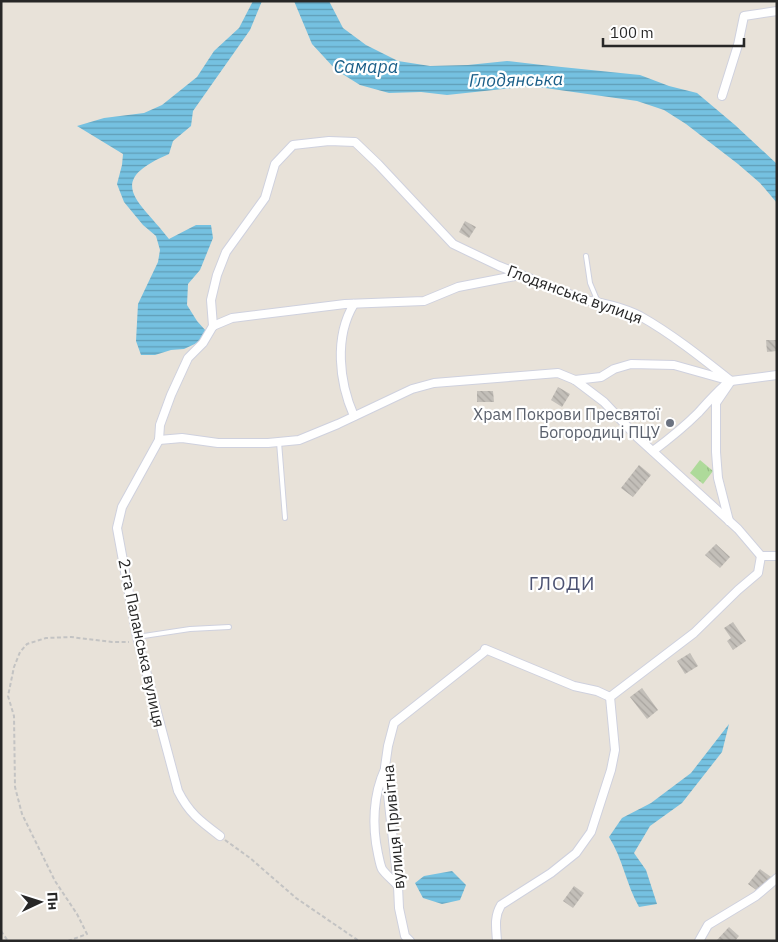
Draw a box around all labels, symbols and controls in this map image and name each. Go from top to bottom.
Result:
scale bar [603,15,744,47]
text: 100 m [610,23,654,42]
water label: Самара [334,55,398,78]
water label: Глодянська [469,67,563,92]
street label: Глодянська вулиця [505,260,645,328]
place label: Храм Покрови Пресвятої Богородиці ПЦУ [473,404,661,442]
marker: Храм Покрови Пресвятої Богородиці ПЦУ [664,417,676,429]
street label: 2-га Паланська вулиця [114,557,170,729]
district label: ГЛОДИ [529,571,595,595]
street label: вулиця Привітна [378,763,408,890]
north arrow [15,877,65,927]
text: Пн [43,891,63,911]

